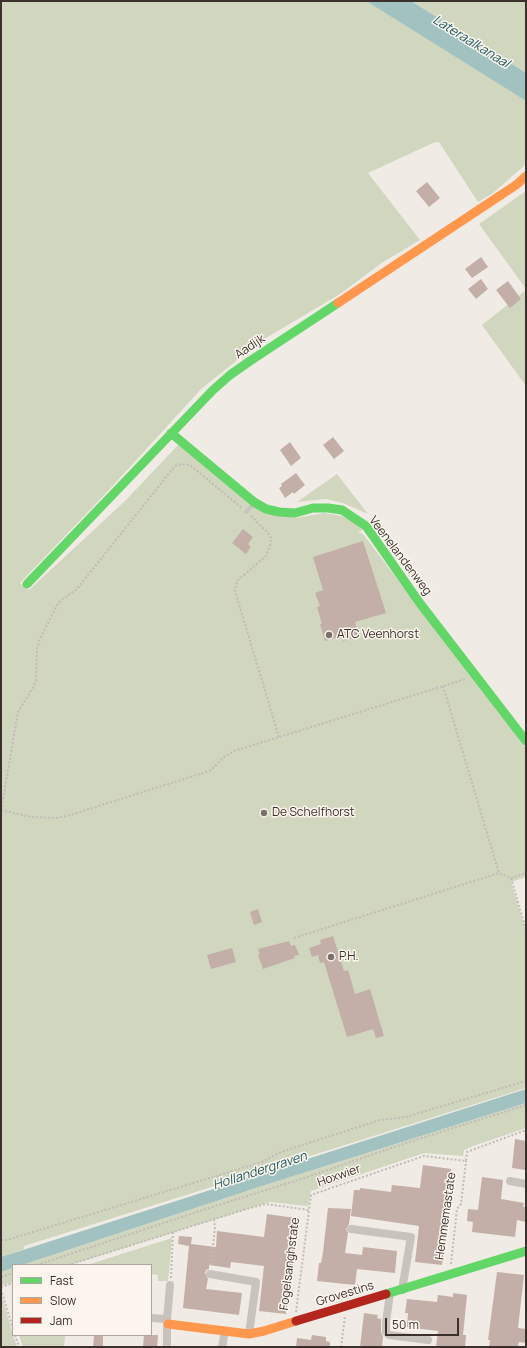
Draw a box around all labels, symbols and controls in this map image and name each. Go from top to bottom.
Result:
water label: Lateraalkanaal [430,12,512,72]
street label: Aadijk [232,332,268,362]
street label: Veenelandenweg [366,514,434,598]
place label: ATC Veenhorst [337,628,419,642]
marker: ATC Veenhorst [324,630,334,640]
place label: De Schelfhorst [272,806,354,820]
marker: De Schelfhorst [259,808,269,818]
place label: P.H. [339,950,359,964]
marker: P.H. [326,952,336,962]
water label: Hollandergraven [211,1148,309,1194]
street label: Hoxwier [316,1162,362,1190]
street label: Hemmemastate [433,1171,459,1261]
street label: Fogelsanghstate [277,1217,303,1311]
legend [12,1264,152,1336]
text: Fast [50,1272,74,1289]
street label: Grovestins [314,1278,376,1310]
text: Slow [50,1292,76,1309]
scale bar [387,1310,461,1336]
text: Jam [50,1312,72,1329]
text: 50 m [392,1316,419,1333]

